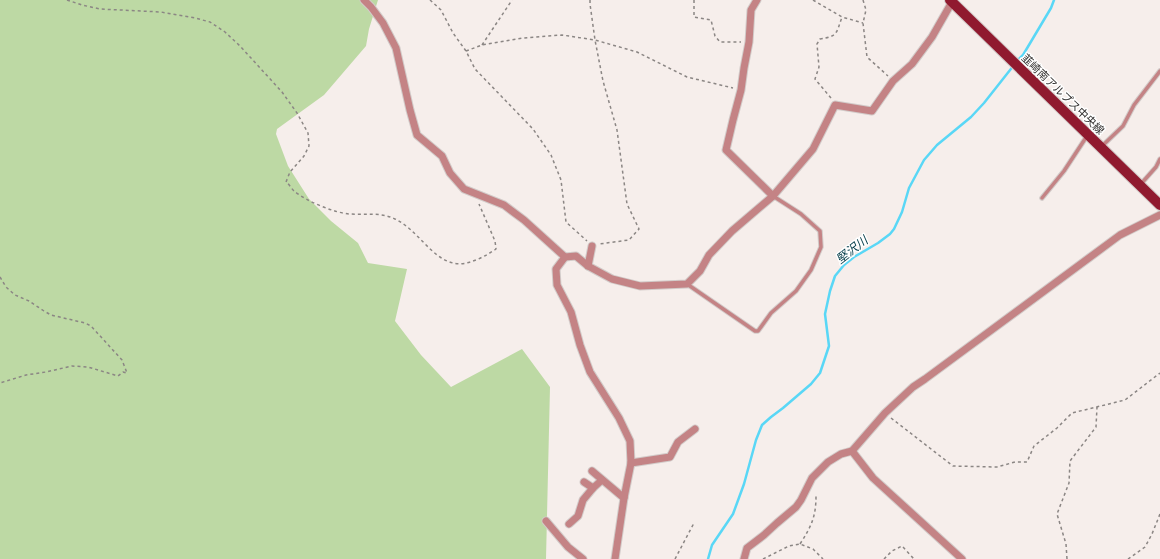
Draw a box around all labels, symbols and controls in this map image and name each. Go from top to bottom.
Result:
street label: 韮崎南アルプス中央線 [1019,52,1107,137]
water label: 堅沢川 [834,232,872,267]

